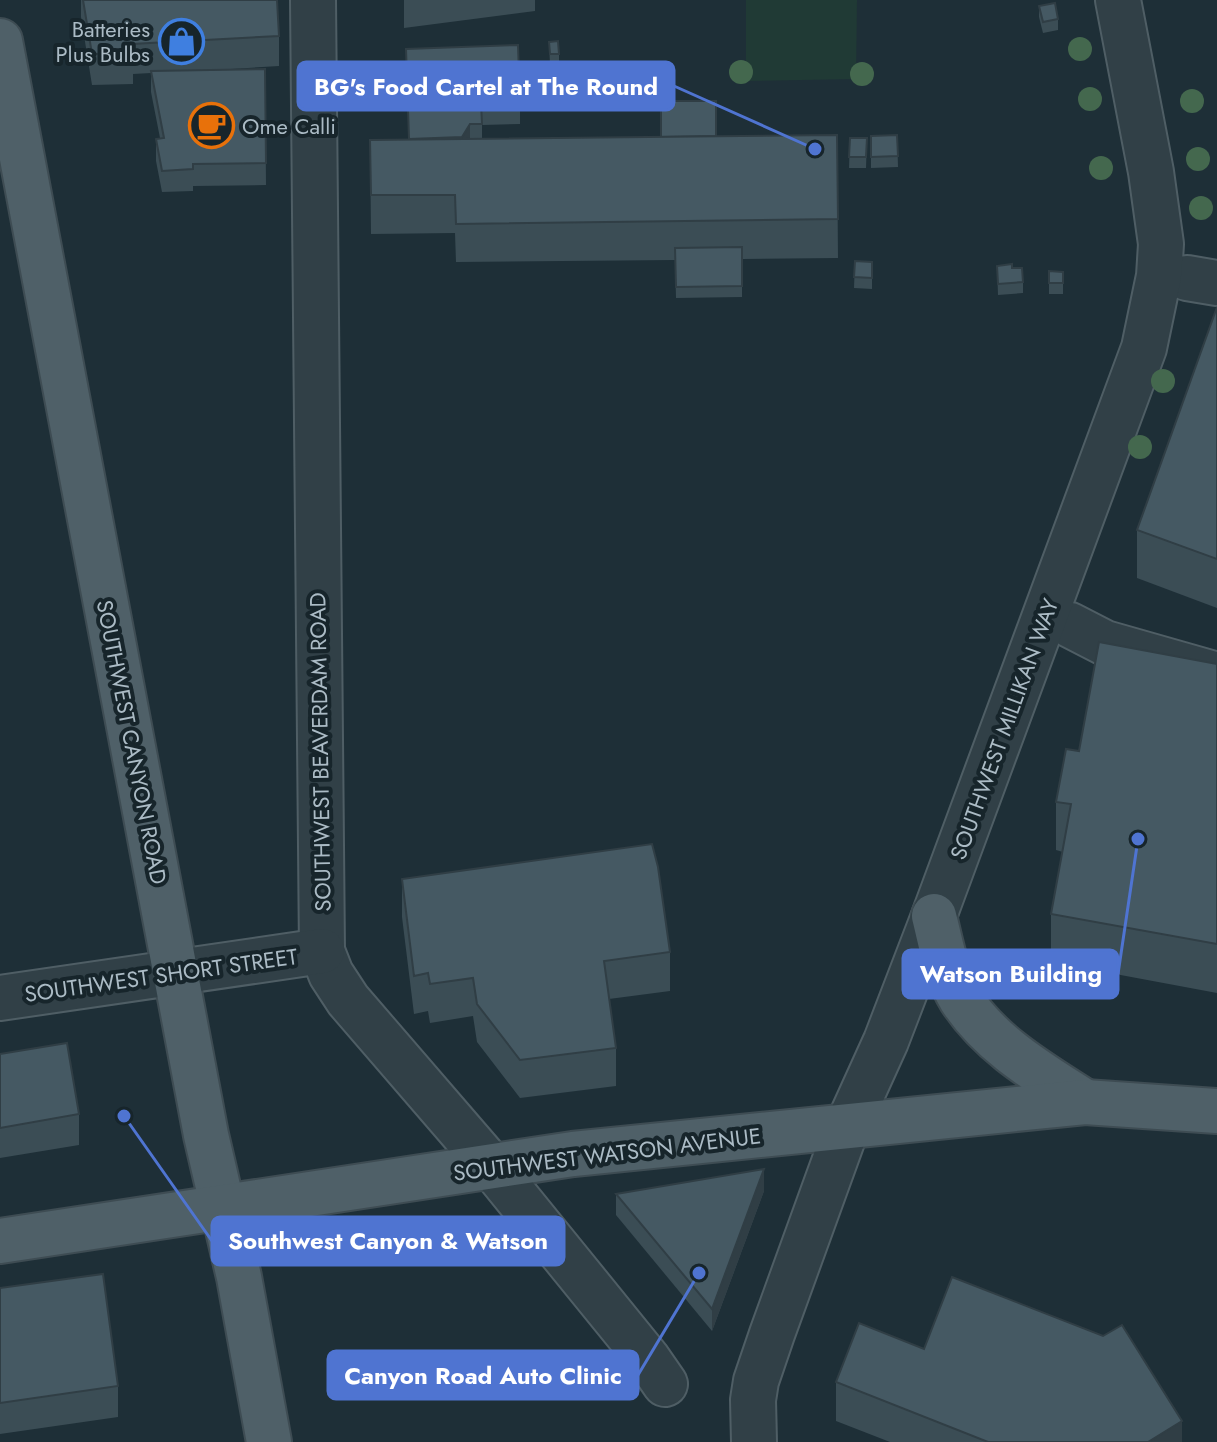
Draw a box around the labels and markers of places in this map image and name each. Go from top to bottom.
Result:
place label: Batteries Plus Bulbs [56,13,150,70]
shop icon: Batteries Plus Bulbs [157,18,205,66]
callout: BG's Food Cartel at The Round [298,62,674,110]
cafe icon: Ome Calli [187,102,235,150]
place label: Ome Calli [242,110,336,142]
callout: Watson Building [903,950,1118,998]
callout: Southwest Canyon & Watson [212,1217,564,1265]
callout: Canyon Road Auto Clinic [328,1351,638,1399]

